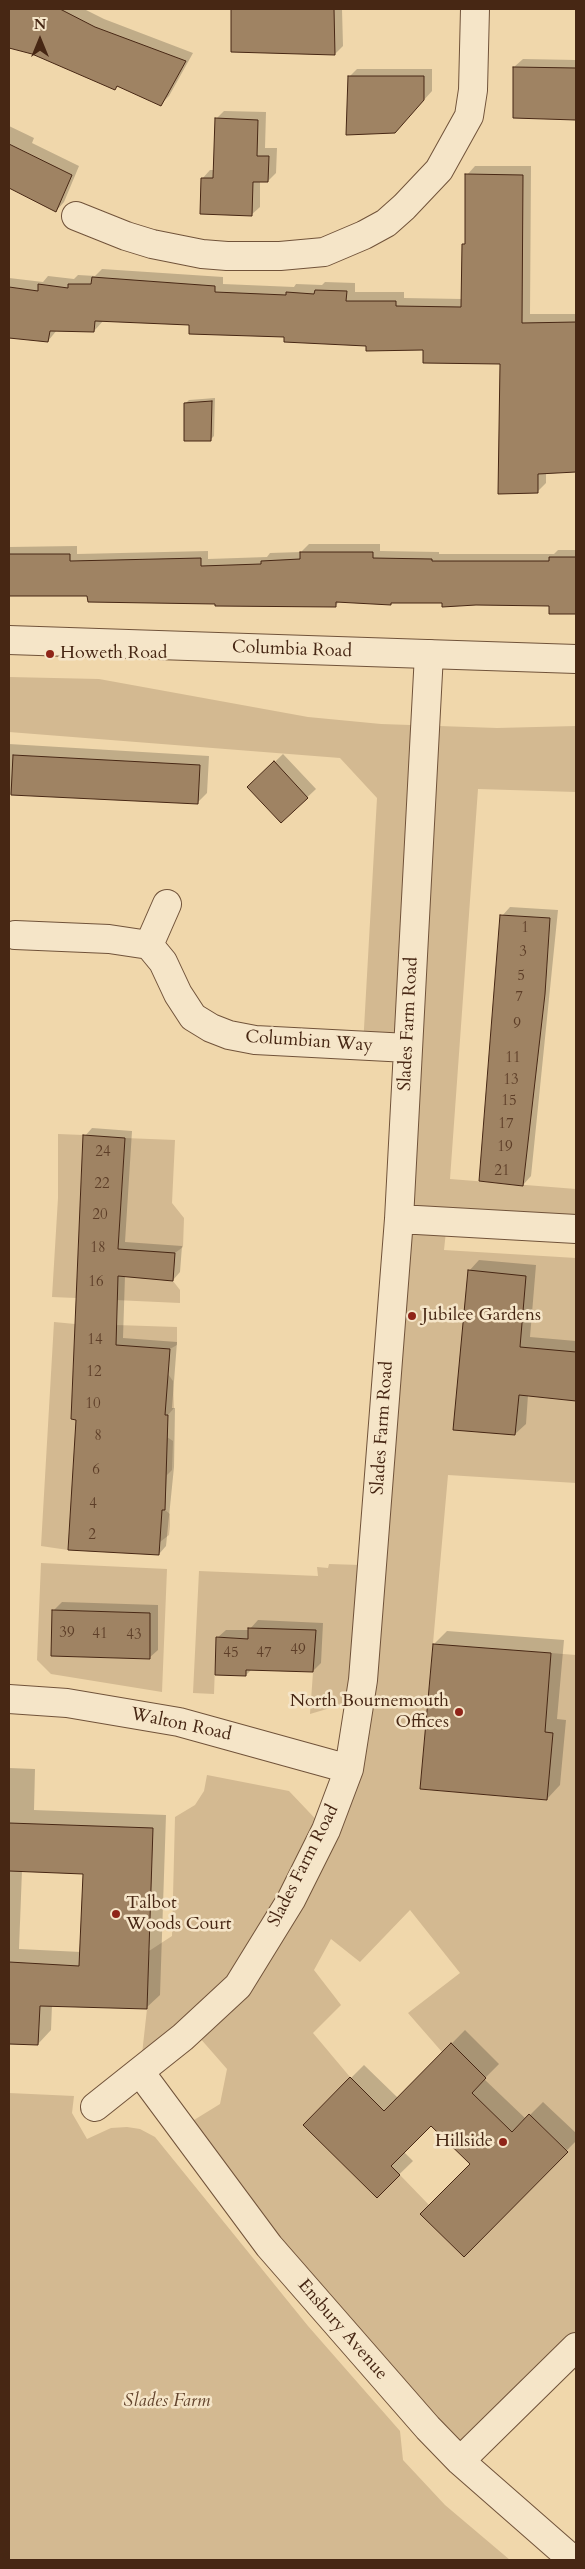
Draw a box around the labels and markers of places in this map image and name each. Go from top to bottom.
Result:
place label: Howeth Road [60,643,167,665]
marker: Howeth Road [44,648,56,660]
place label: Jubilee Gardens [422,1305,541,1327]
marker: Jubilee Gardens [406,1310,418,1322]
place label: North Bournemouth Offices [290,1691,449,1734]
marker: North Bournemouth Offices [453,1706,465,1718]
place label: Talbot Woods Court [126,1893,231,1936]
marker: Talbot Woods Court [110,1908,122,1920]
place label: Hillside [435,2131,493,2153]
marker: Hillside [497,2136,509,2148]

